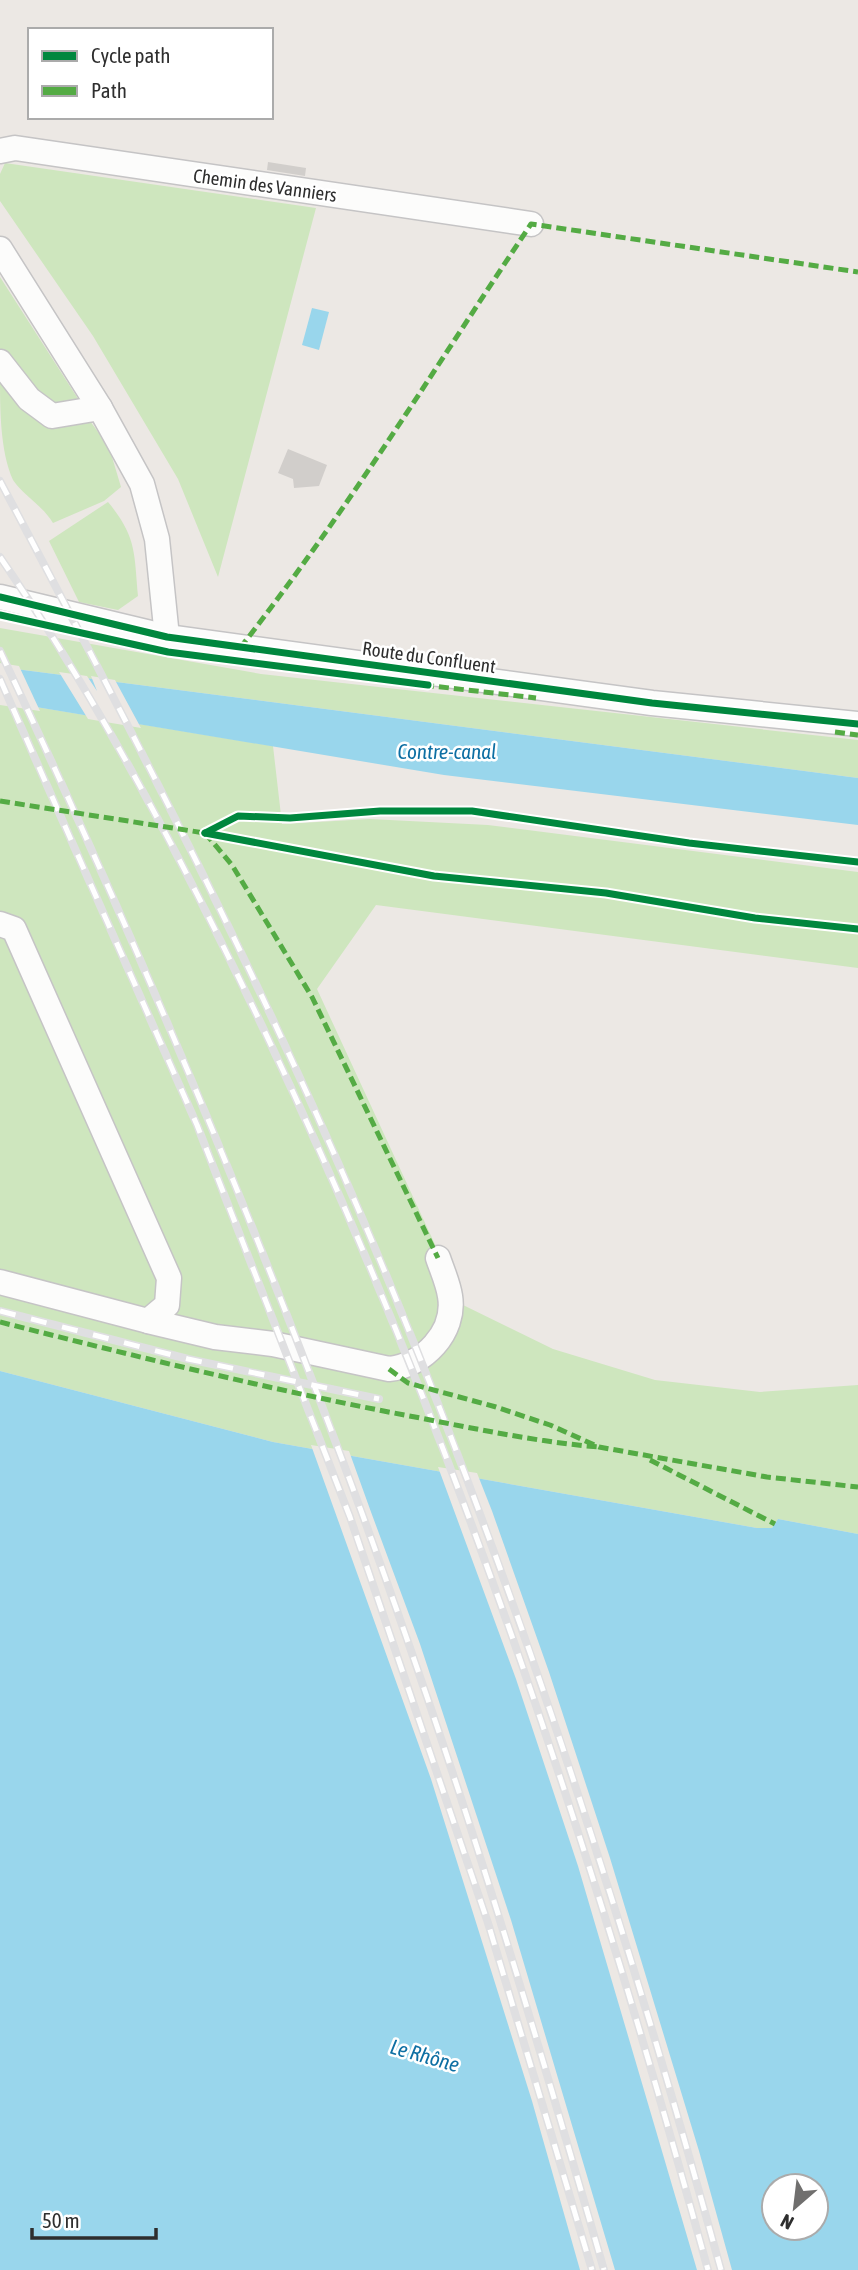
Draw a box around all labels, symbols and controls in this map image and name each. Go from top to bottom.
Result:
legend [28,28,273,119]
text: Cycle path [91,43,170,67]
text: Path [91,78,127,102]
street label: Chemin des Vanniers [192,164,338,206]
street label: Route du Confluent [361,637,497,677]
water label: Contre-canal [398,739,496,763]
water label: Le Rhône [388,2034,462,2076]
north arrow [760,2172,830,2242]
scale bar [32,2196,156,2240]
text: 50 m [42,2208,80,2232]
text: N [777,2210,797,2234]

